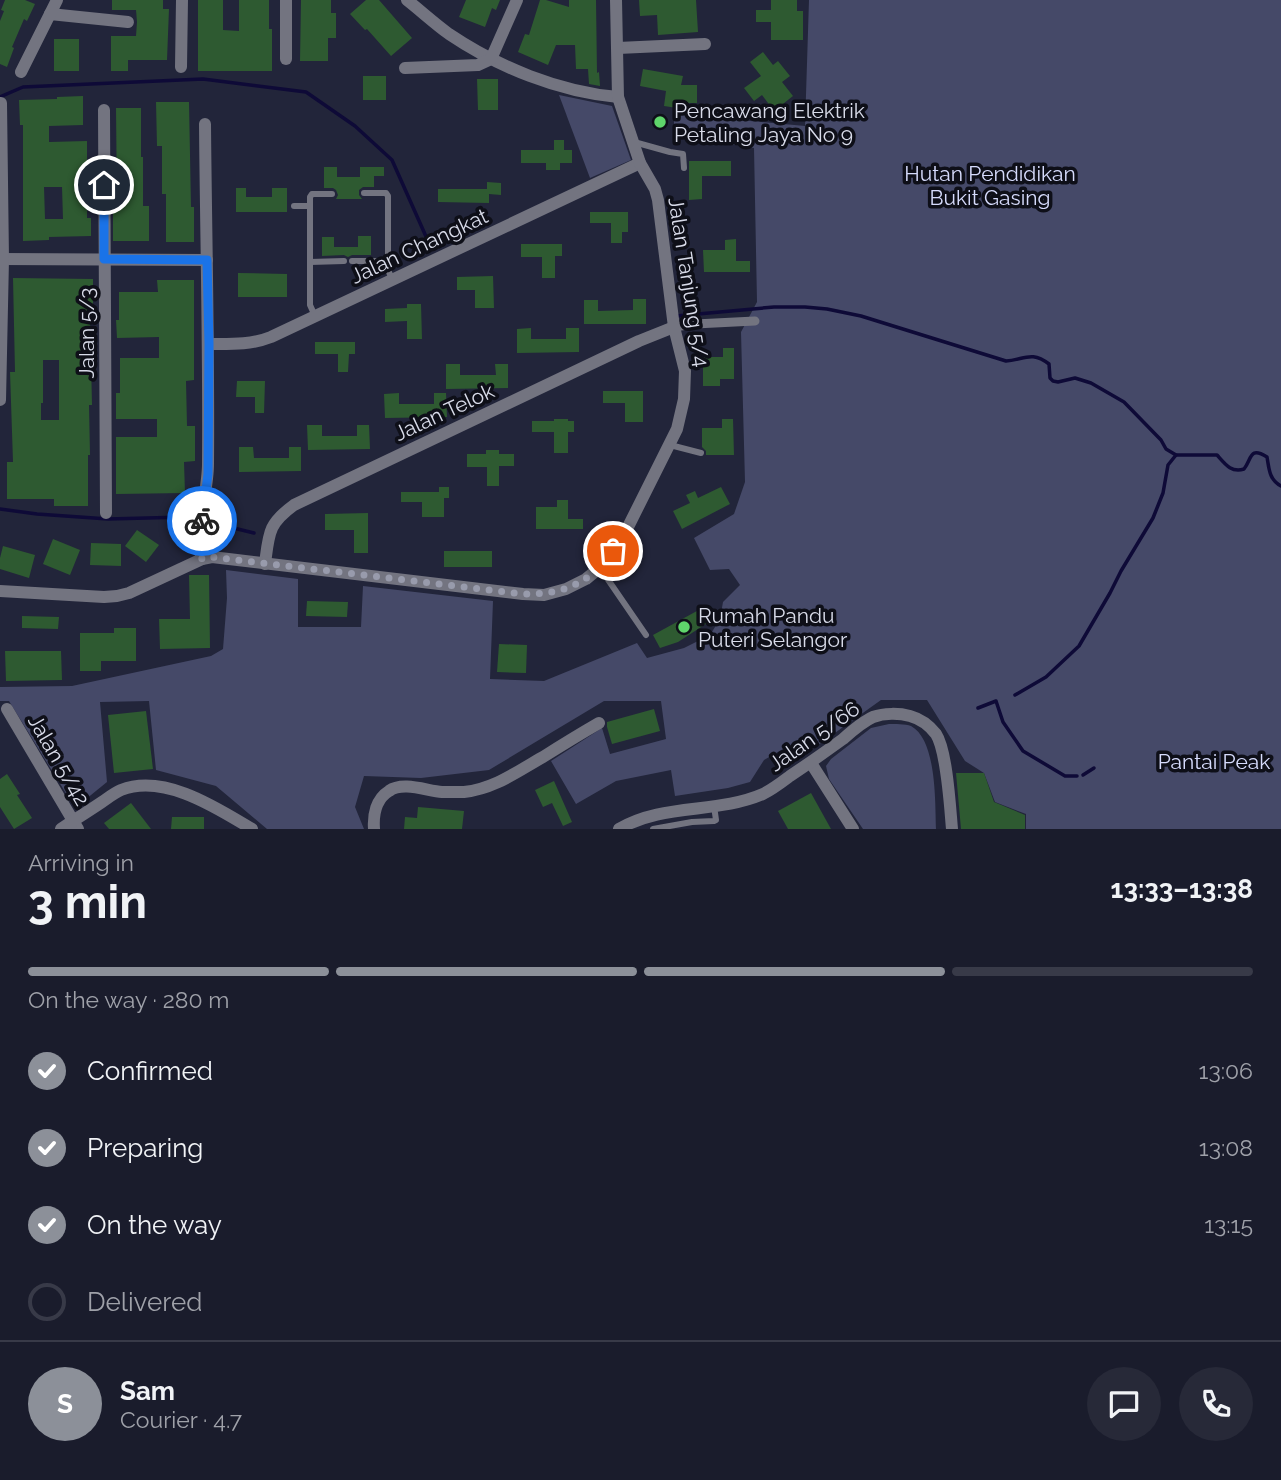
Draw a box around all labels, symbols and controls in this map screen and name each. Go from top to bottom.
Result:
place label: Pencawang Elektrik Petaling Jaya No 9 [674,98,865,147]
marker: Pencawang Elektrik Petaling Jaya No 9 [652,114,668,130]
pin [74,155,134,215]
park label: Hutan Pendidikan Bukit Gasing [904,161,1076,210]
icon: home [85,166,123,204]
street label: Jalan Tanjung 5/4 [663,195,715,369]
street label: Jalan Changkat [346,203,492,289]
street label: Jalan 5/3 [74,288,99,378]
street label: Jalan Telok [390,378,498,446]
courier [167,486,237,556]
icon: bike [183,502,221,540]
pin [583,521,643,581]
icon: bag [594,532,632,570]
place label: Rumah Pandu Puteri Selangor [698,603,848,652]
marker: Rumah Pandu Puteri Selangor [676,619,692,635]
street label: Jalan 5/66 [764,696,864,776]
street label: Jalan 5/42 [23,710,95,810]
park label: Pantai Peak [1158,749,1270,774]
text: Arriving in [28,849,134,876]
text: 13:33–13:38 [1111,874,1253,904]
text: 3 min [28,875,147,929]
text: On the way · 280 m [28,986,230,1013]
icon: check [28,1052,66,1090]
text: Confirmed [87,1056,213,1086]
text: 13:06 [1199,1057,1253,1084]
icon: check [28,1129,66,1167]
text: Preparing [87,1133,203,1163]
text: 13:08 [1199,1134,1253,1161]
icon: check [28,1206,66,1244]
text: On the way [87,1210,222,1240]
text: 13:15 [1204,1211,1253,1238]
text: Delivered [87,1287,202,1317]
button: chat [1087,1367,1161,1441]
button: phone [1179,1367,1253,1441]
text: Sam [120,1376,175,1406]
text: S [57,1389,73,1419]
text: Courier · 4.7 [120,1406,242,1433]

